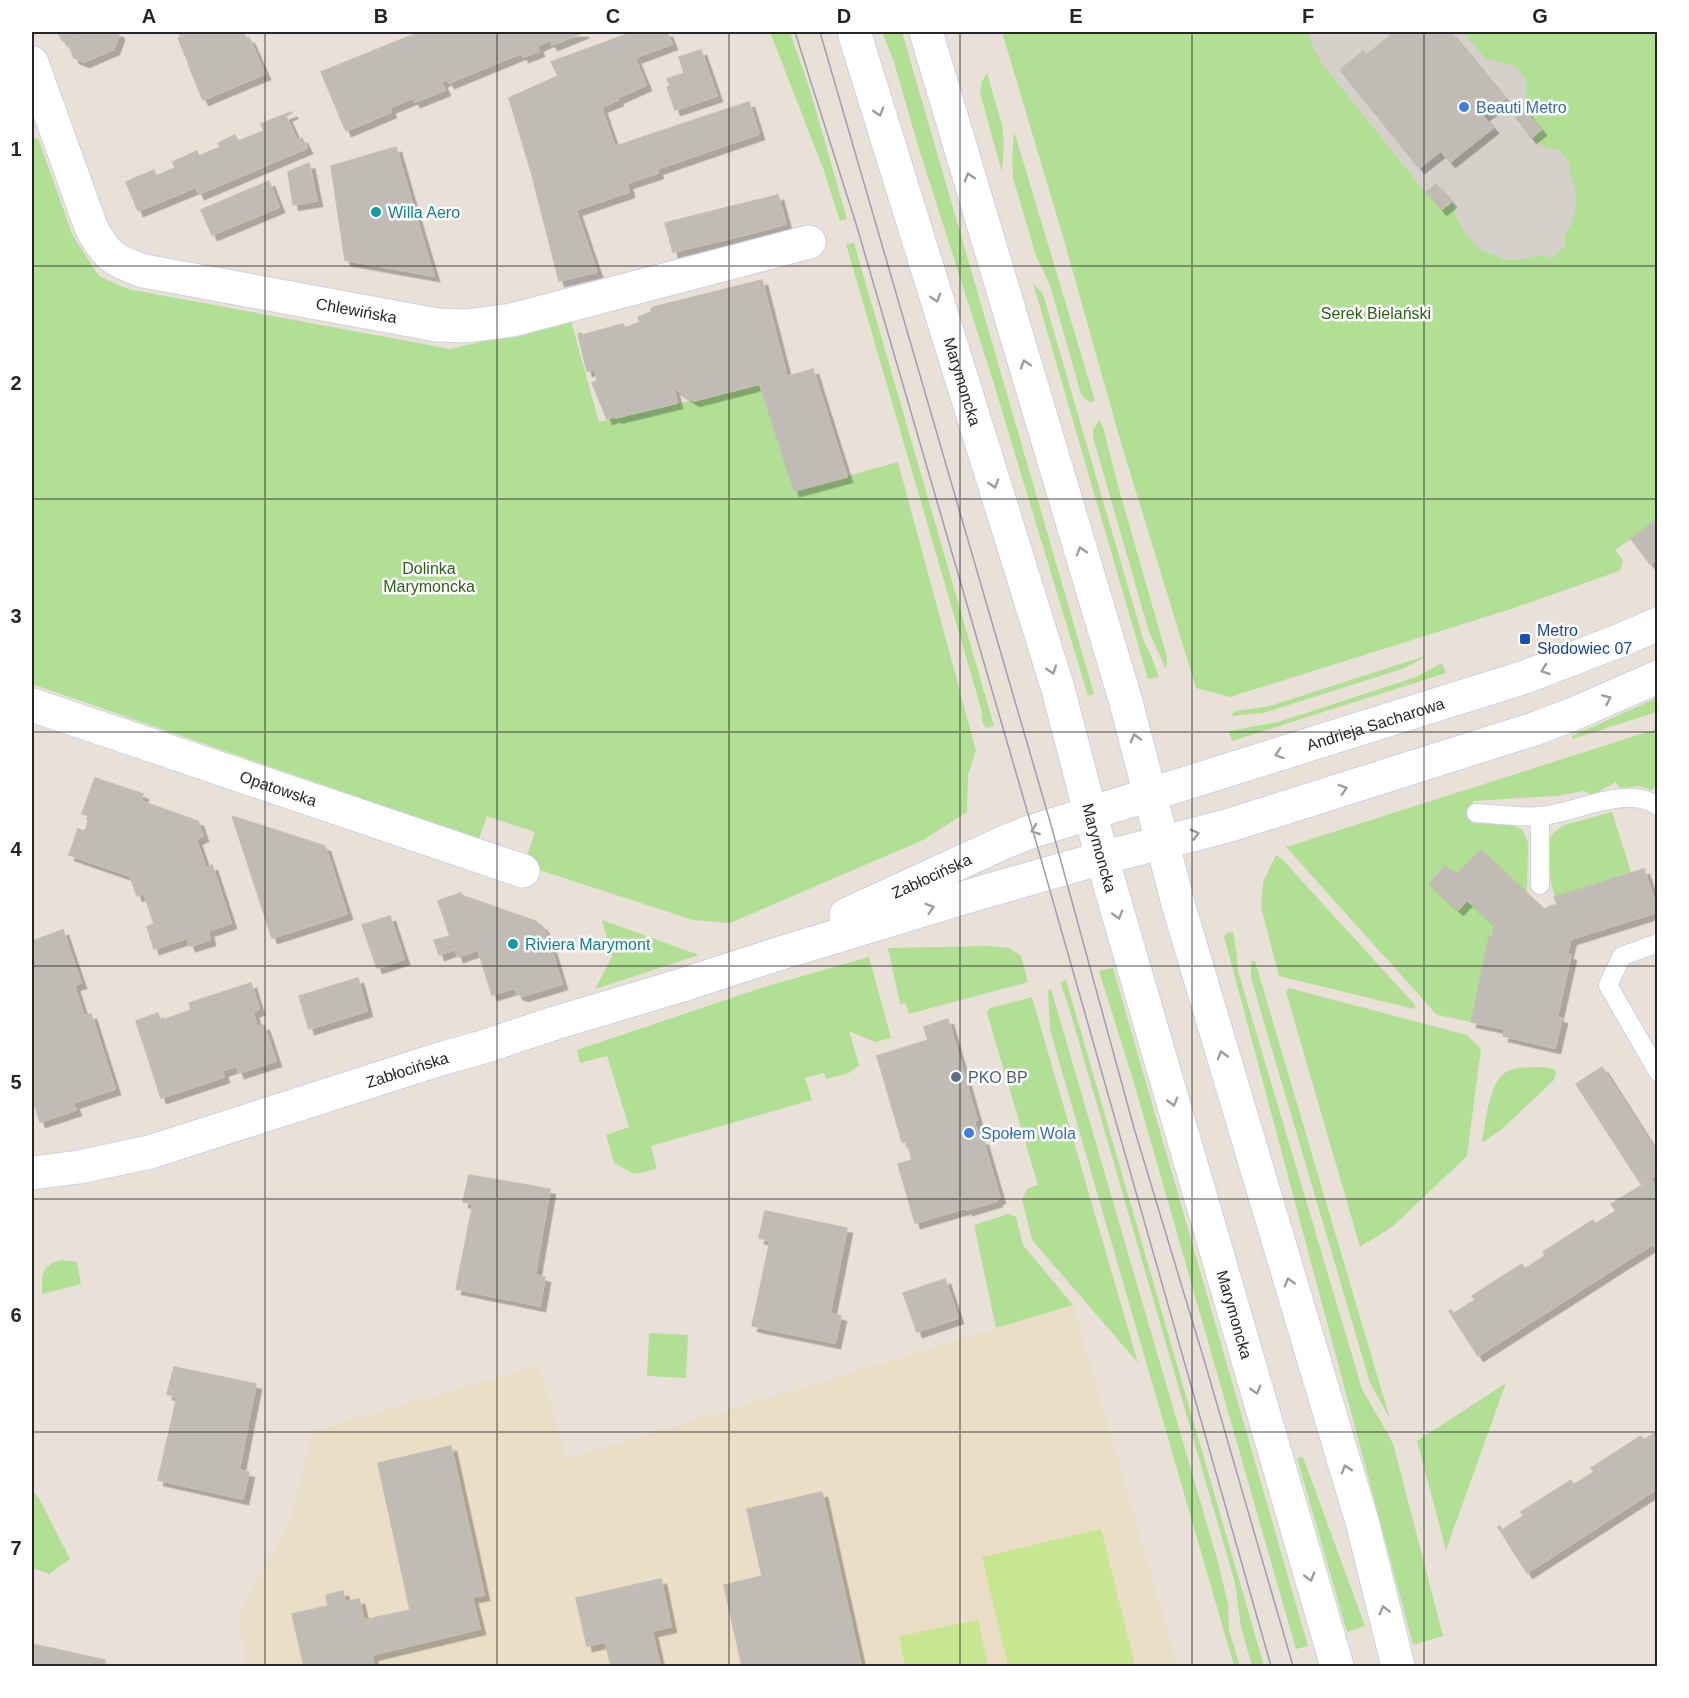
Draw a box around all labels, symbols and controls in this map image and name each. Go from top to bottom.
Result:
text: A [142,5,156,27]
text: B [374,5,388,27]
text: C [606,5,620,27]
text: D [837,5,851,27]
text: E [1069,5,1083,27]
text: F [1302,5,1314,27]
text: G [1532,5,1548,27]
place label: Beauti Metro [1476,99,1567,116]
marker: Beauti Metro [1457,100,1471,114]
one-way arrow [871,106,884,117]
text: 1 [10,138,22,160]
one-way arrow [964,172,976,183]
place label: Willa Aero [388,204,460,221]
marker: Willa Aero [369,205,383,219]
one-way arrow [929,292,941,303]
street label: Chlewińska [315,295,398,326]
park label: Serek Bielański [1321,305,1431,322]
street label: Marymoncka [940,335,984,428]
one-way arrow [1020,359,1032,370]
text: 2 [10,372,22,394]
one-way arrow [987,478,999,489]
one-way arrow [1076,546,1088,557]
park label: Dolinka Marymoncka [383,560,475,595]
text: 3 [10,605,22,627]
place label: Metro Słodowiec 07 [1537,622,1632,657]
marker: Metro Słodowiec 07 [1518,632,1532,646]
one-way arrow [1540,662,1551,675]
one-way arrow [1045,664,1057,675]
street label: Andrieja Sacharowa [1305,695,1447,754]
one-way arrow [1600,695,1611,707]
one-way arrow [1130,733,1143,743]
one-way arrow [1274,747,1285,760]
street label: Opatowska [237,768,319,810]
one-way arrow [1337,784,1348,796]
street label: Marymoncka [1079,801,1120,894]
one-way arrow [1030,823,1041,836]
one-way arrow [1189,829,1200,841]
text: 4 [10,838,22,860]
street label: Zabłocińska [889,851,974,902]
one-way arrow [924,903,935,915]
one-way arrow [1111,910,1124,920]
place label: Riviera Marymont [525,936,651,953]
marker: Riviera Marymont [506,937,520,951]
street label: Zabłocińska [364,1049,450,1091]
one-way arrow [1217,1050,1229,1061]
place label: PKO BP [968,1069,1028,1086]
marker: PKO BP [949,1070,963,1084]
text: 5 [10,1071,22,1093]
one-way arrow [1166,1096,1178,1107]
place label: Społem Wola [981,1125,1076,1142]
marker: Społem Wola [962,1126,976,1140]
street label: Marymoncka [1213,1268,1255,1361]
one-way arrow [1284,1277,1297,1287]
text: 6 [10,1304,22,1326]
one-way arrow [1249,1384,1261,1395]
one-way arrow [1341,1464,1353,1475]
text: 7 [10,1537,22,1559]
one-way arrow [1303,1572,1316,1582]
one-way arrow [1378,1605,1391,1615]

